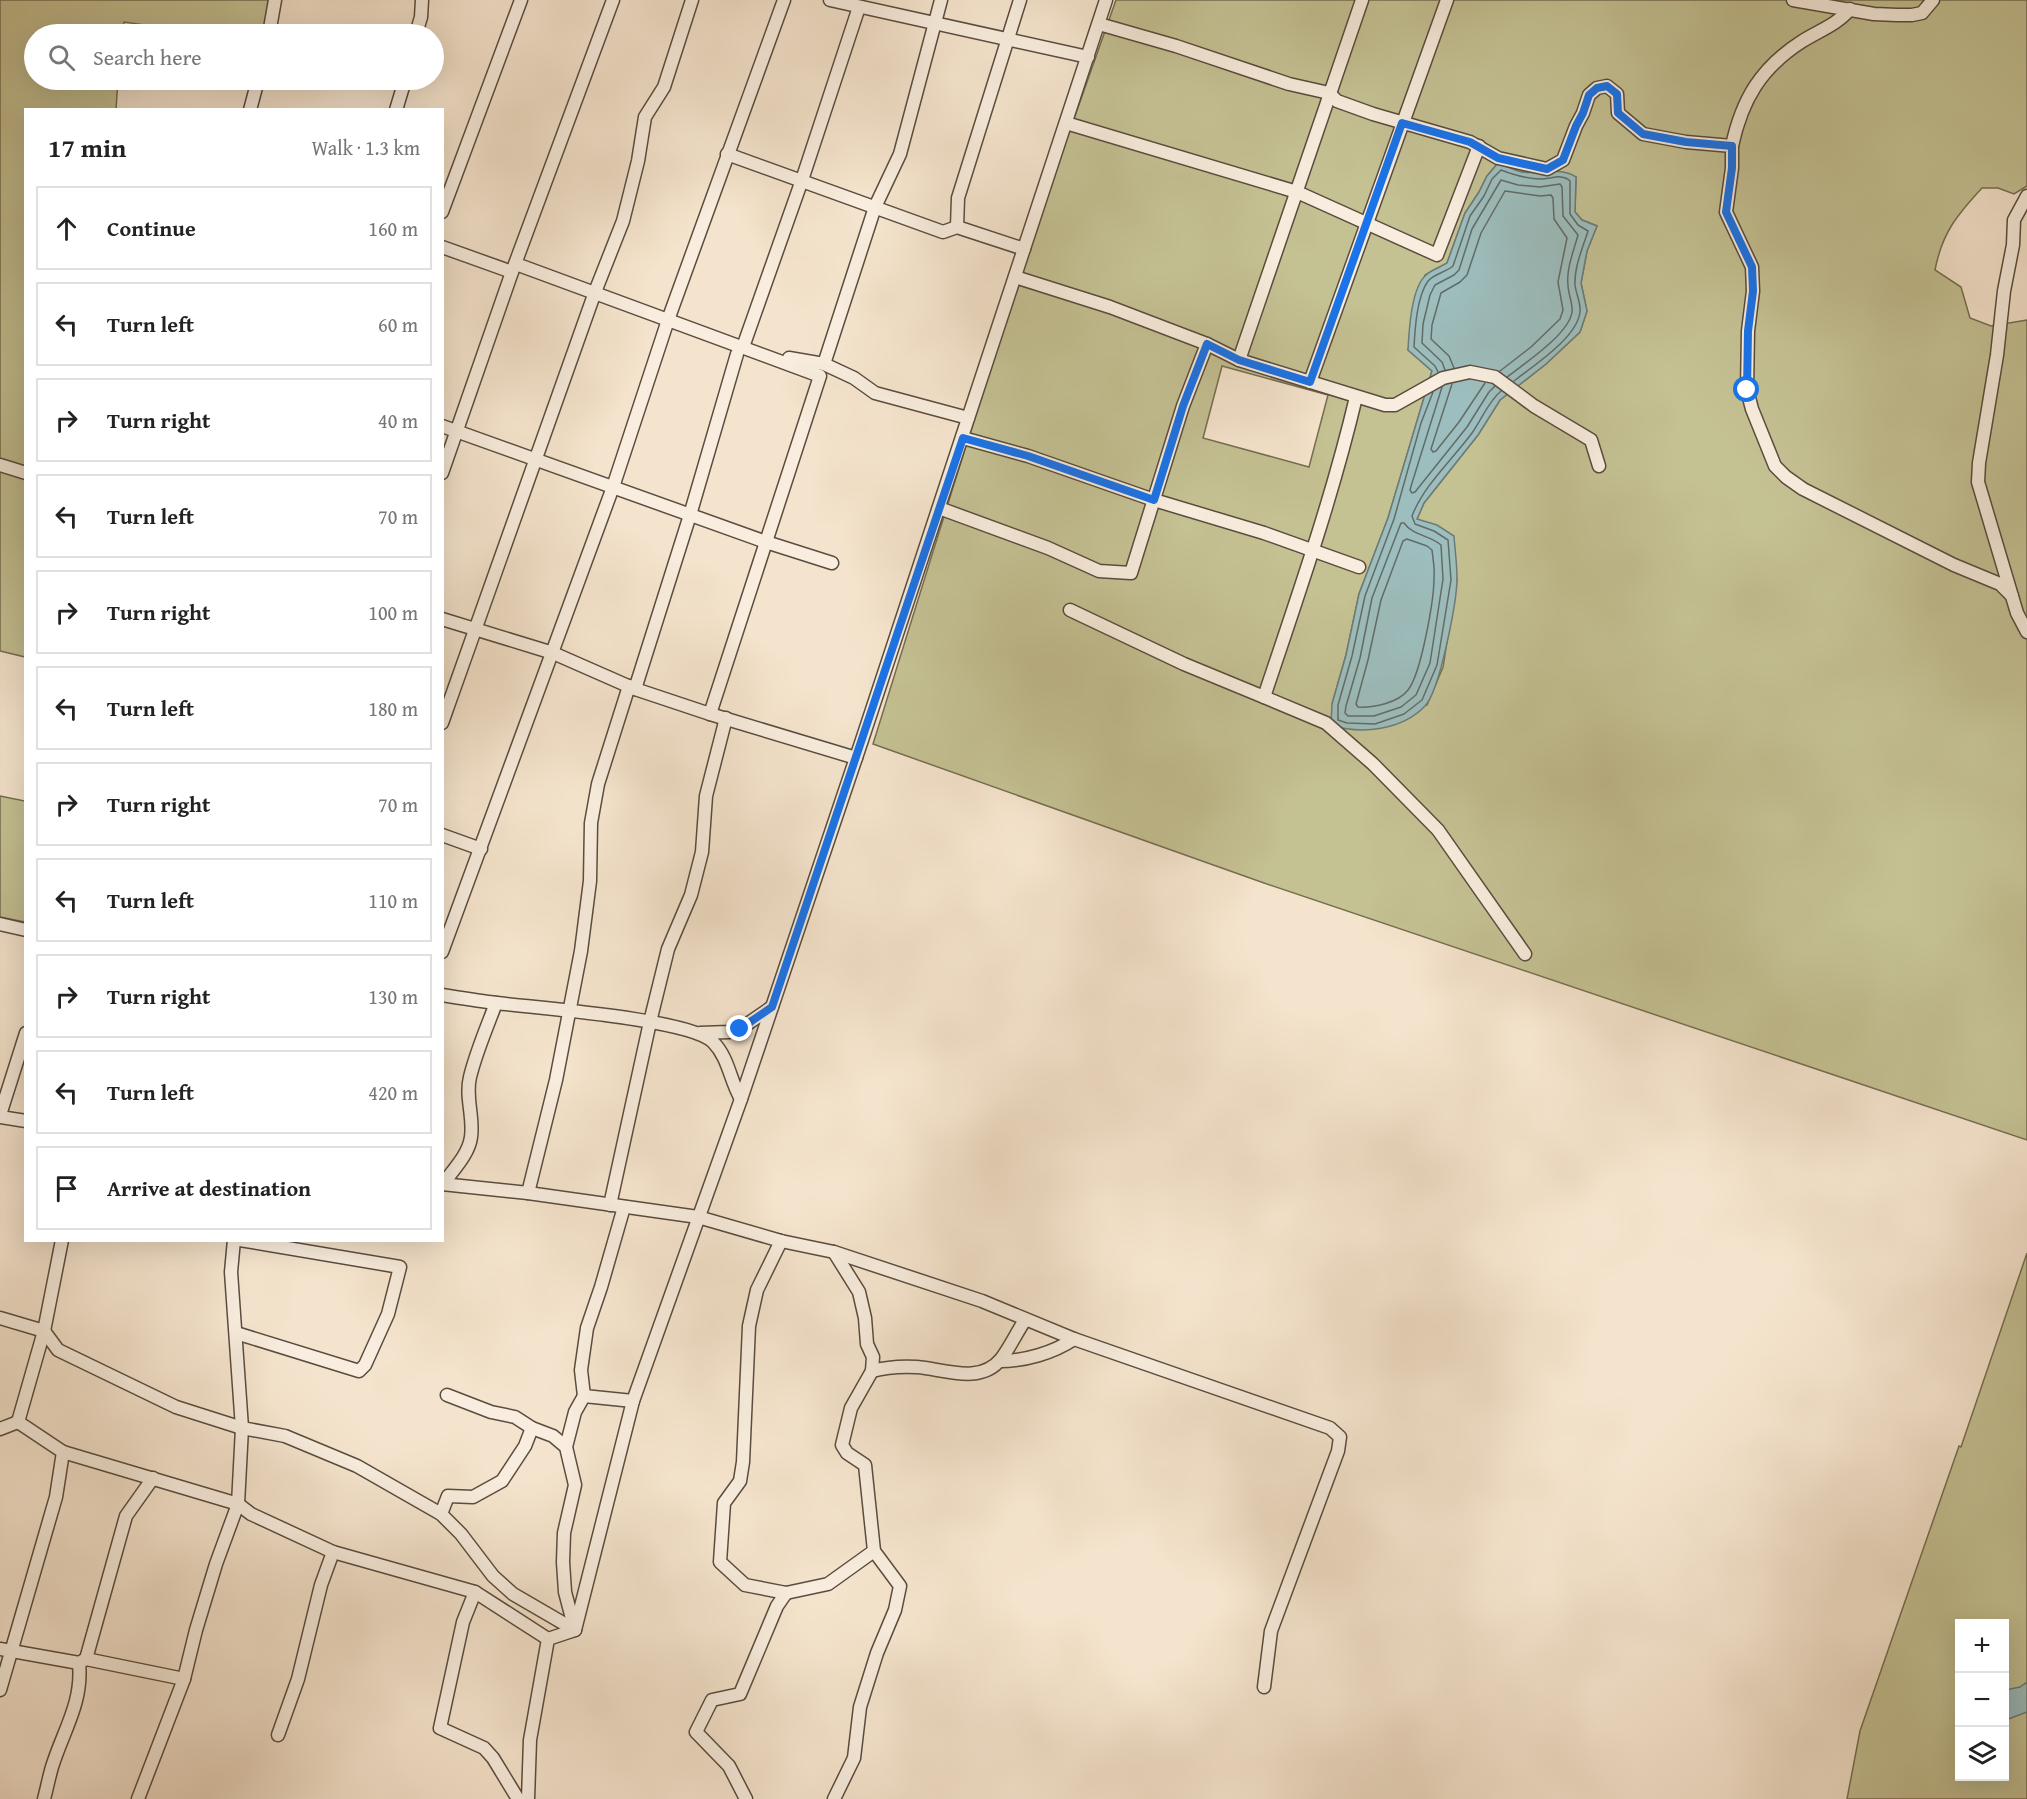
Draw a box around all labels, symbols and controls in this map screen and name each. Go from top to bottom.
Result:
search box [24,24,444,90]
icon: search [45,41,78,74]
text: Search here [93,41,202,73]
text: 17 min [48,128,126,167]
text: Walk · 1.3 km [311,133,420,162]
icon: ahead [50,212,83,245]
text: Continue [107,212,196,244]
text: 160 m [368,214,418,243]
icon: left [50,308,83,341]
text: Turn left [107,308,194,340]
text: 60 m [378,310,418,339]
route start [1733,376,1759,402]
icon: right [50,404,83,437]
text: Turn right [107,404,210,436]
text: 40 m [378,406,418,435]
icon: left [50,500,83,533]
text: Turn left [107,500,194,532]
text: 70 m [378,502,418,531]
icon: right [50,596,83,629]
text: Turn right [107,596,210,628]
text: 100 m [368,598,418,627]
icon: left [50,692,83,725]
text: Turn left [107,692,194,724]
text: 180 m [368,694,418,723]
icon: right [50,788,83,821]
text: Turn right [107,788,210,820]
text: 70 m [378,790,418,819]
icon: left [50,884,83,917]
text: Turn left [107,884,194,916]
text: 110 m [368,886,418,915]
icon: right [50,980,83,1013]
text: Turn right [107,980,210,1012]
text: 130 m [368,982,418,1011]
route end [726,1015,752,1041]
icon: left [50,1076,83,1109]
text: Turn left [107,1076,194,1108]
text: 420 m [368,1078,418,1107]
icon: arrive [50,1172,83,1205]
text: Arrive at destination [107,1172,311,1204]
map controls [1955,1619,2009,1781]
button: + [1955,1619,2009,1673]
button: − [1955,1673,2009,1727]
button: layers [1955,1727,2009,1781]

